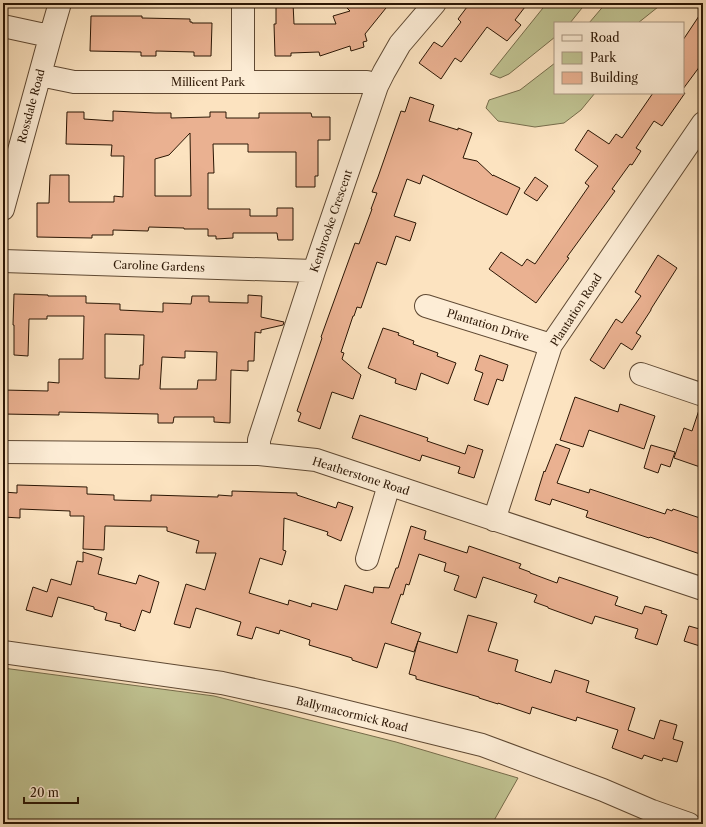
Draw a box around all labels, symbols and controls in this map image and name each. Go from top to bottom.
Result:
legend [554,22,684,94]
text: Road [590,30,620,45]
text: Park [590,50,617,65]
street label: Rossdale Road [14,67,48,145]
text: Building [590,70,638,85]
street label: Millicent Park [171,75,246,89]
street label: Kenbrooke Crescent [307,168,355,274]
street label: Caroline Gardens [113,257,205,275]
street label: Plantation Road [547,271,605,349]
street label: Plantation Drive [445,306,531,344]
street label: Heatherstone Road [311,454,412,498]
street label: Ballymacormick Road [295,693,410,735]
scale bar [24,779,78,805]
text: 20 m [30,785,59,800]

